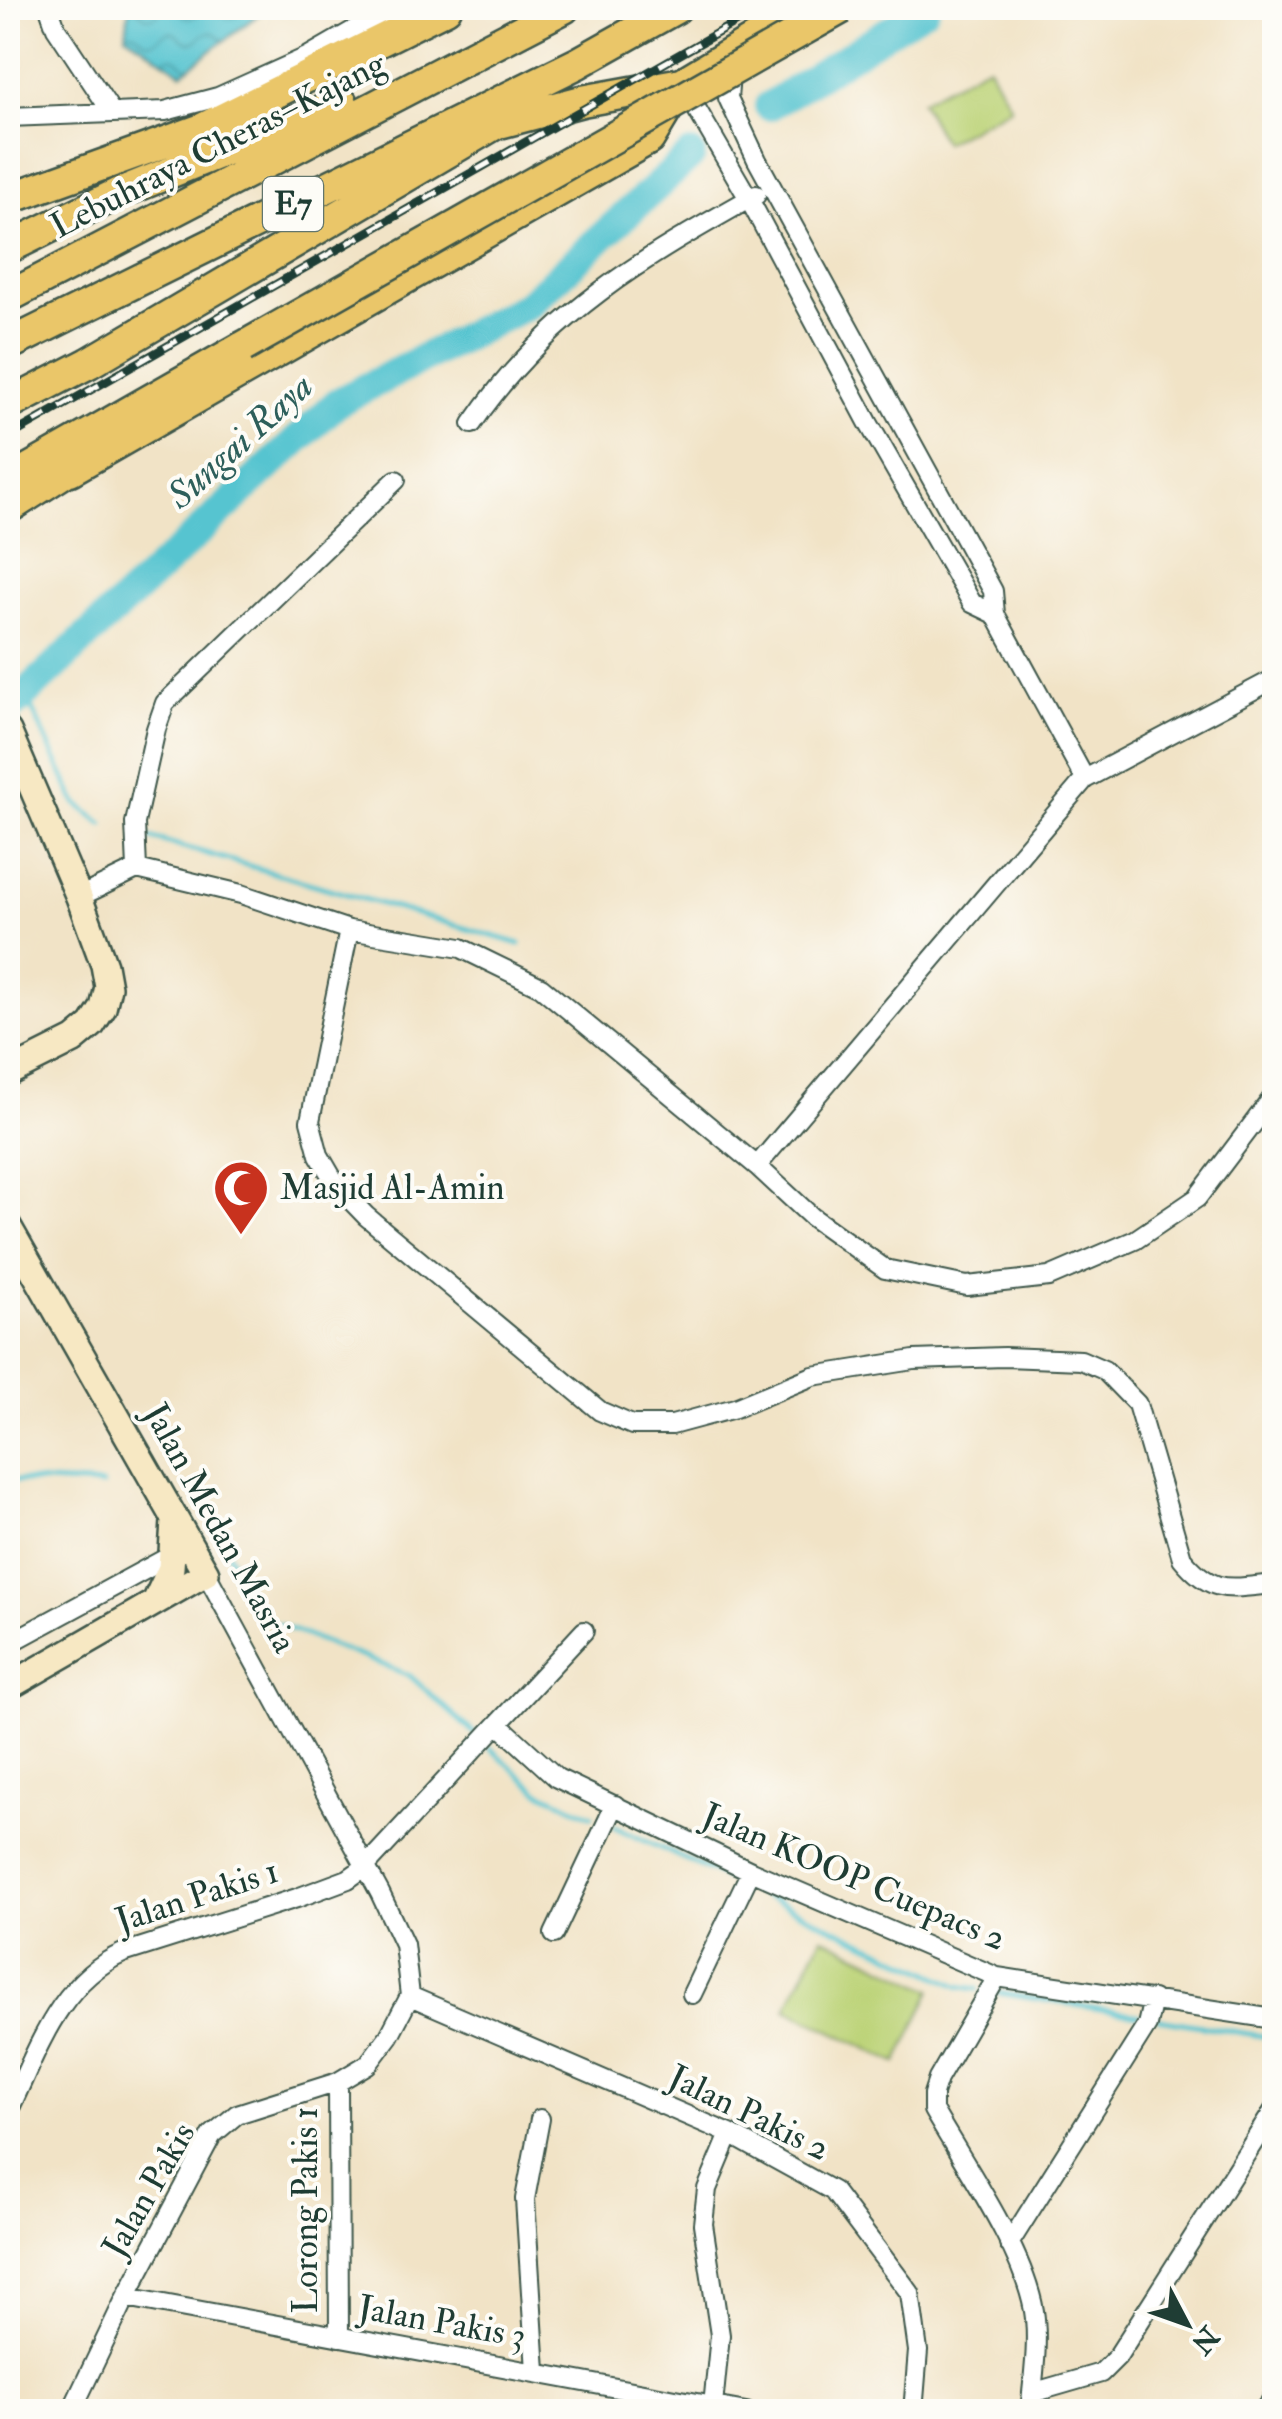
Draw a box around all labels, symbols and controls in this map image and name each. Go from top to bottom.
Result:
street label: Lebuhraya Cheras–Kajang [43,41,394,249]
road number: E7 [263,177,323,231]
water label: Sungai Raya [156,363,323,520]
mosque icon: Masjid Al-Amin [211,1158,271,1237]
place label: Masjid Al-Amin [280,1166,505,1210]
street label: Jalan Medan Masria [133,1395,307,1661]
street label: Jalan KOOP Cuepacs 2 [695,1793,1013,1961]
street label: Jalan Pakis 1 [109,1849,284,1943]
street label: Jalan Pakis 2 [660,2055,837,2171]
street label: Lorong Pakis 1 [284,2107,328,2313]
street label: Jalan Pakis [92,2115,205,2266]
north arrow [1137,2274,1237,2374]
street label: Jalan Pakis 3 [354,2285,529,2358]
text: N [1183,2318,1227,2361]

